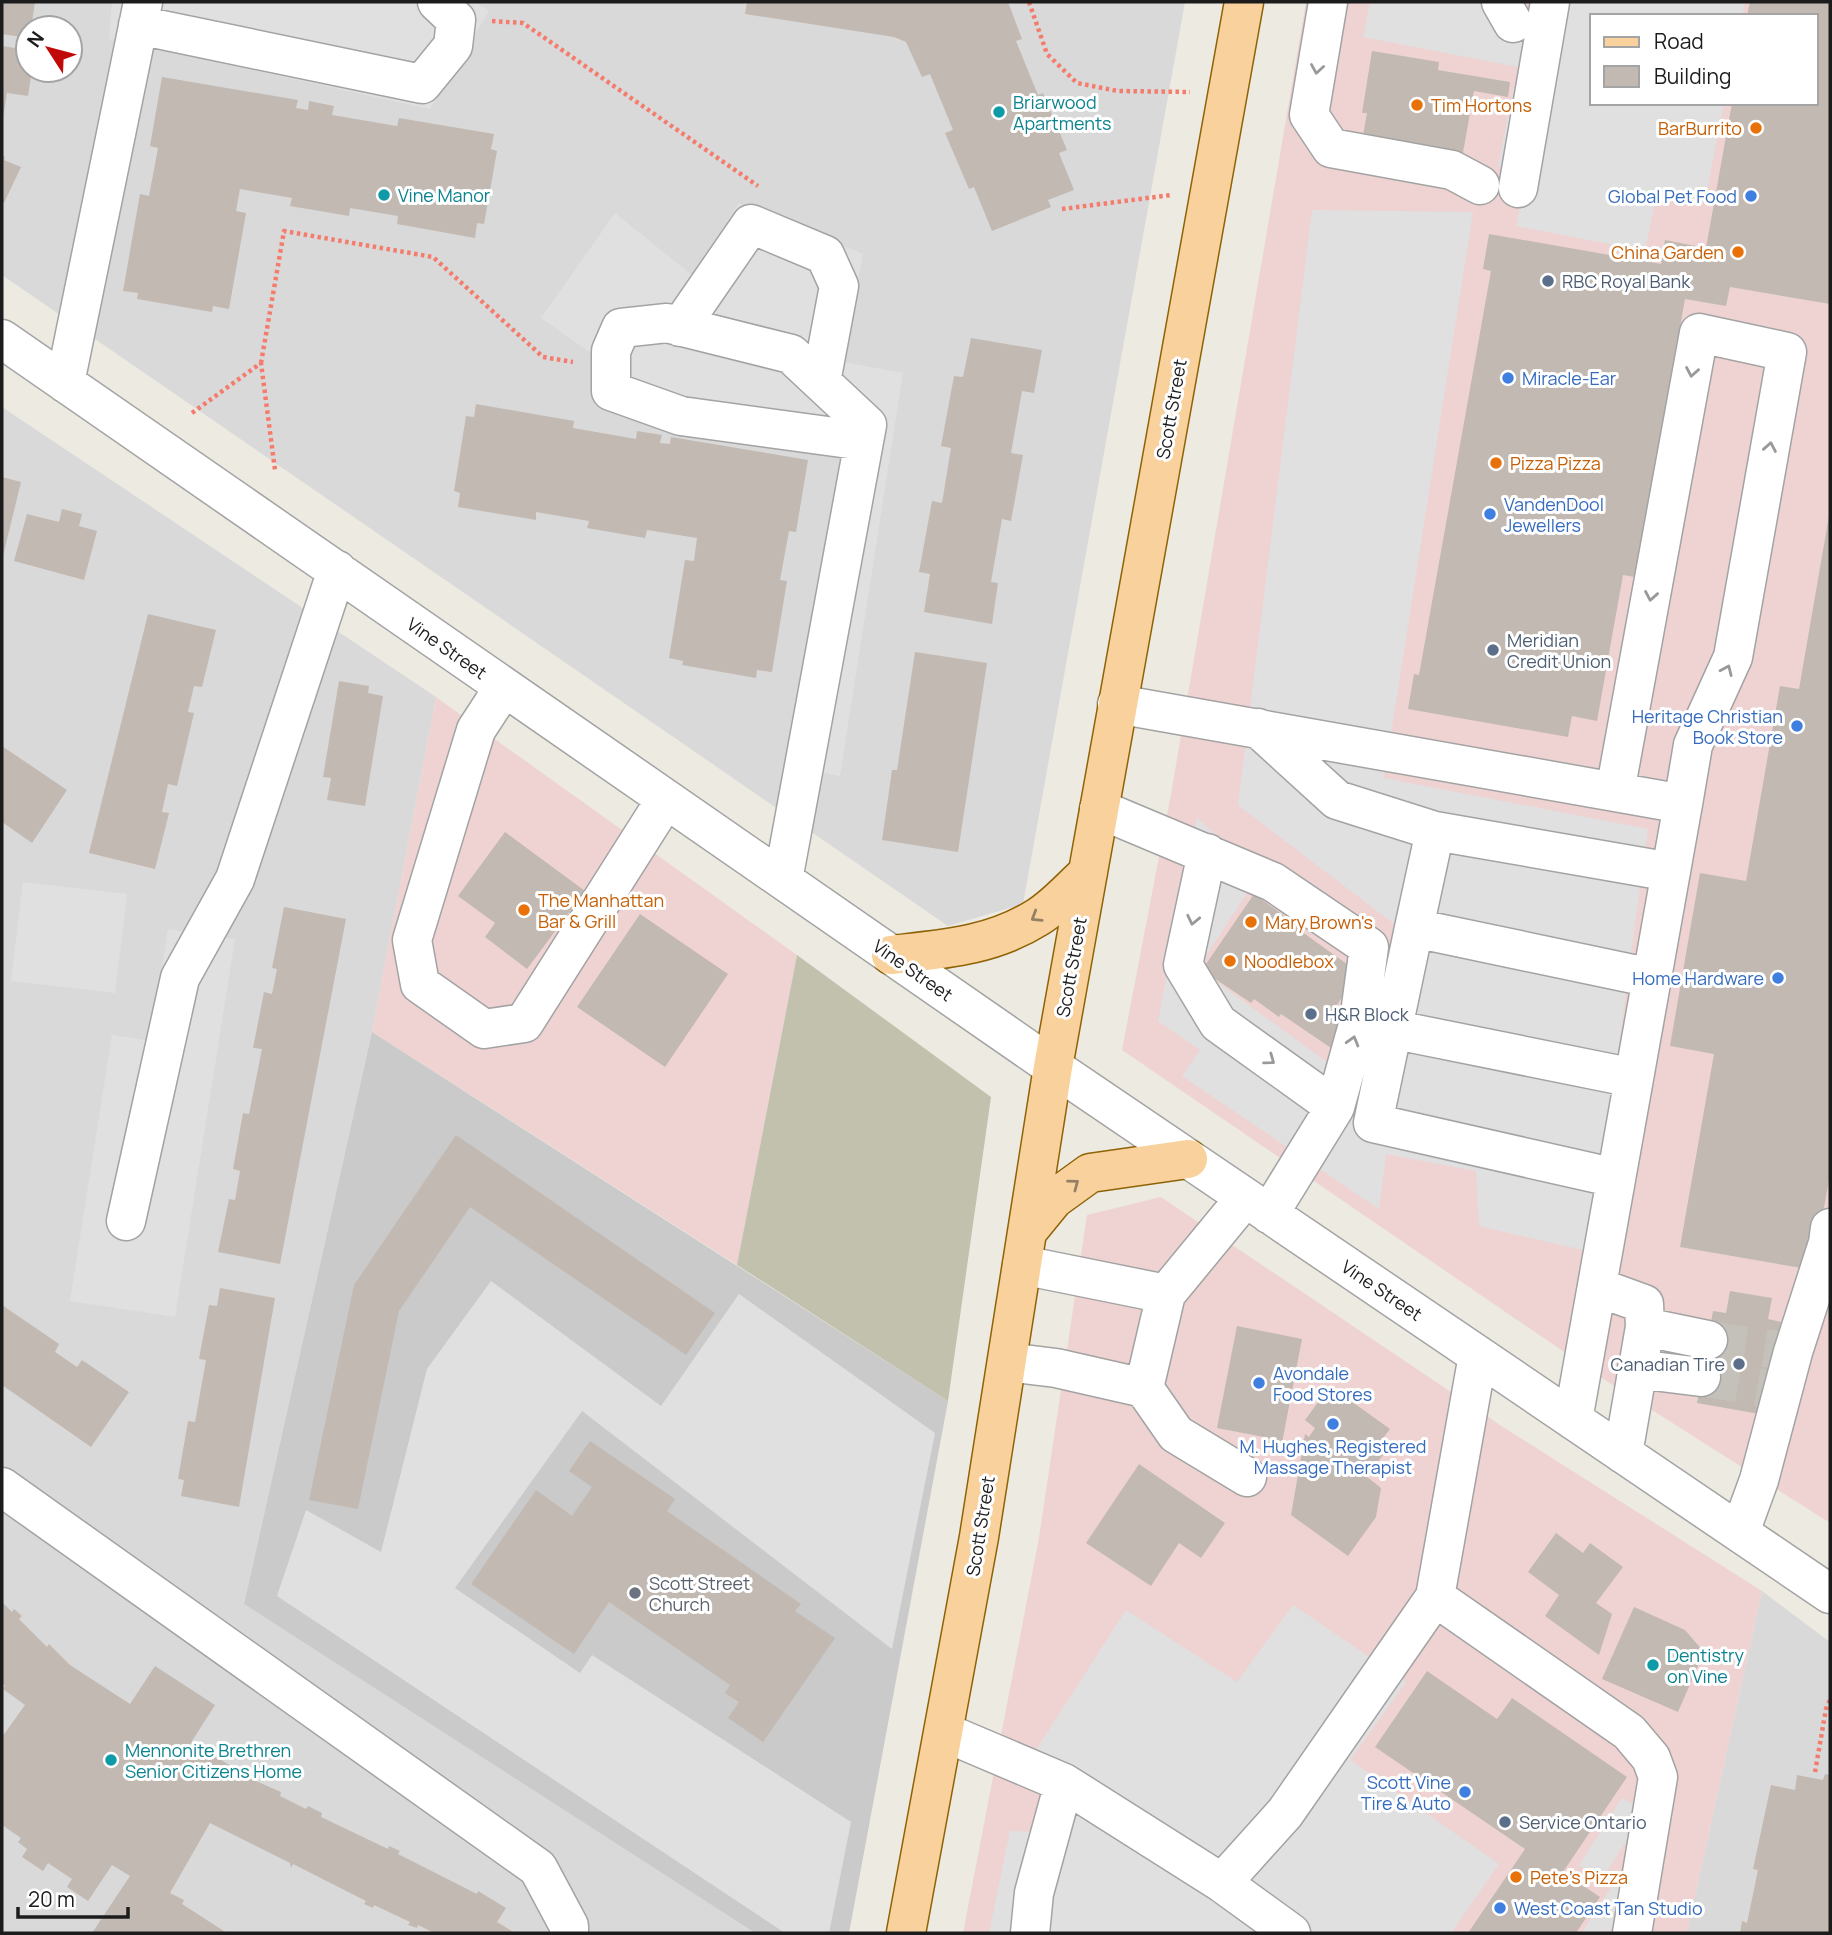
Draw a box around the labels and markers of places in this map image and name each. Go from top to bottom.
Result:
place label: Briarwood Apartments [1013,90,1112,135]
place label: Tim Hortons [1431,93,1532,117]
marker: Tim Hortons [1409,97,1425,113]
marker: Briarwood Apartments [991,104,1007,120]
place label: BarBurrito [1658,116,1742,140]
marker: BarBurrito [1748,120,1764,136]
place label: Vine Manor [398,183,491,207]
place label: Global Pet Food [1608,184,1737,208]
marker: Vine Manor [376,187,392,203]
marker: Global Pet Food [1743,188,1759,204]
place label: China Garden [1611,240,1724,264]
marker: China Garden [1730,244,1746,260]
place label: RBC Royal Bank [1562,269,1691,293]
marker: RBC Royal Bank [1540,273,1556,289]
place label: Miracle-Ear [1522,366,1617,390]
marker: Miracle-Ear [1500,370,1516,386]
place label: Pizza Pizza [1510,451,1601,475]
marker: Pizza Pizza [1488,455,1504,471]
place label: VandenDool Jewellers [1504,492,1604,537]
marker: VandenDool Jewellers [1482,506,1498,522]
place label: Meridian Credit Union [1507,628,1611,673]
marker: Meridian Credit Union [1485,642,1501,658]
place label: Heritage Christian Book Store [1632,704,1783,749]
marker: Heritage Christian Book Store [1789,718,1805,734]
place label: The Manhattan Bar & Grill [538,888,664,933]
marker: The Manhattan Bar & Grill [516,902,532,918]
place label: Mary Brown's [1265,910,1373,934]
marker: Mary Brown's [1243,914,1259,930]
place label: Noodlebox [1244,949,1334,973]
marker: Noodlebox [1222,953,1238,969]
place label: Home Hardware [1632,966,1764,990]
marker: Home Hardware [1770,970,1786,986]
place label: H&R Block [1325,1002,1410,1026]
marker: H&R Block [1303,1006,1319,1022]
place label: Canadian Tire [1611,1352,1725,1376]
marker: Canadian Tire [1731,1356,1747,1372]
place label: Avondale Food Stores [1273,1361,1372,1406]
marker: Avondale Food Stores [1251,1375,1267,1391]
marker: M. Hughes, Registered Massage Therapist [1325,1416,1341,1432]
place label: M. Hughes, Registered Massage Therapist [1239,1434,1427,1479]
place label: Scott Street Church [649,1571,750,1616]
marker: Scott Street Church [627,1585,643,1601]
place label: Dentistry on Vine [1667,1643,1744,1688]
marker: Dentistry on Vine [1645,1657,1661,1673]
place label: Mennonite Brethren Senior Citizens Home [125,1738,302,1783]
marker: Mennonite Brethren Senior Citizens Home [103,1752,119,1768]
place label: Scott Vine Tire & Auto [1361,1770,1451,1815]
marker: Scott Vine Tire & Auto [1457,1784,1473,1800]
place label: Service Ontario [1519,1810,1647,1834]
marker: Service Ontario [1497,1814,1513,1830]
place label: Pete's Pizza [1530,1865,1628,1889]
marker: Pete's Pizza [1508,1869,1524,1885]
place label: West Coast Tan Studio [1514,1896,1703,1920]
marker: West Coast Tan Studio [1492,1900,1508,1916]

